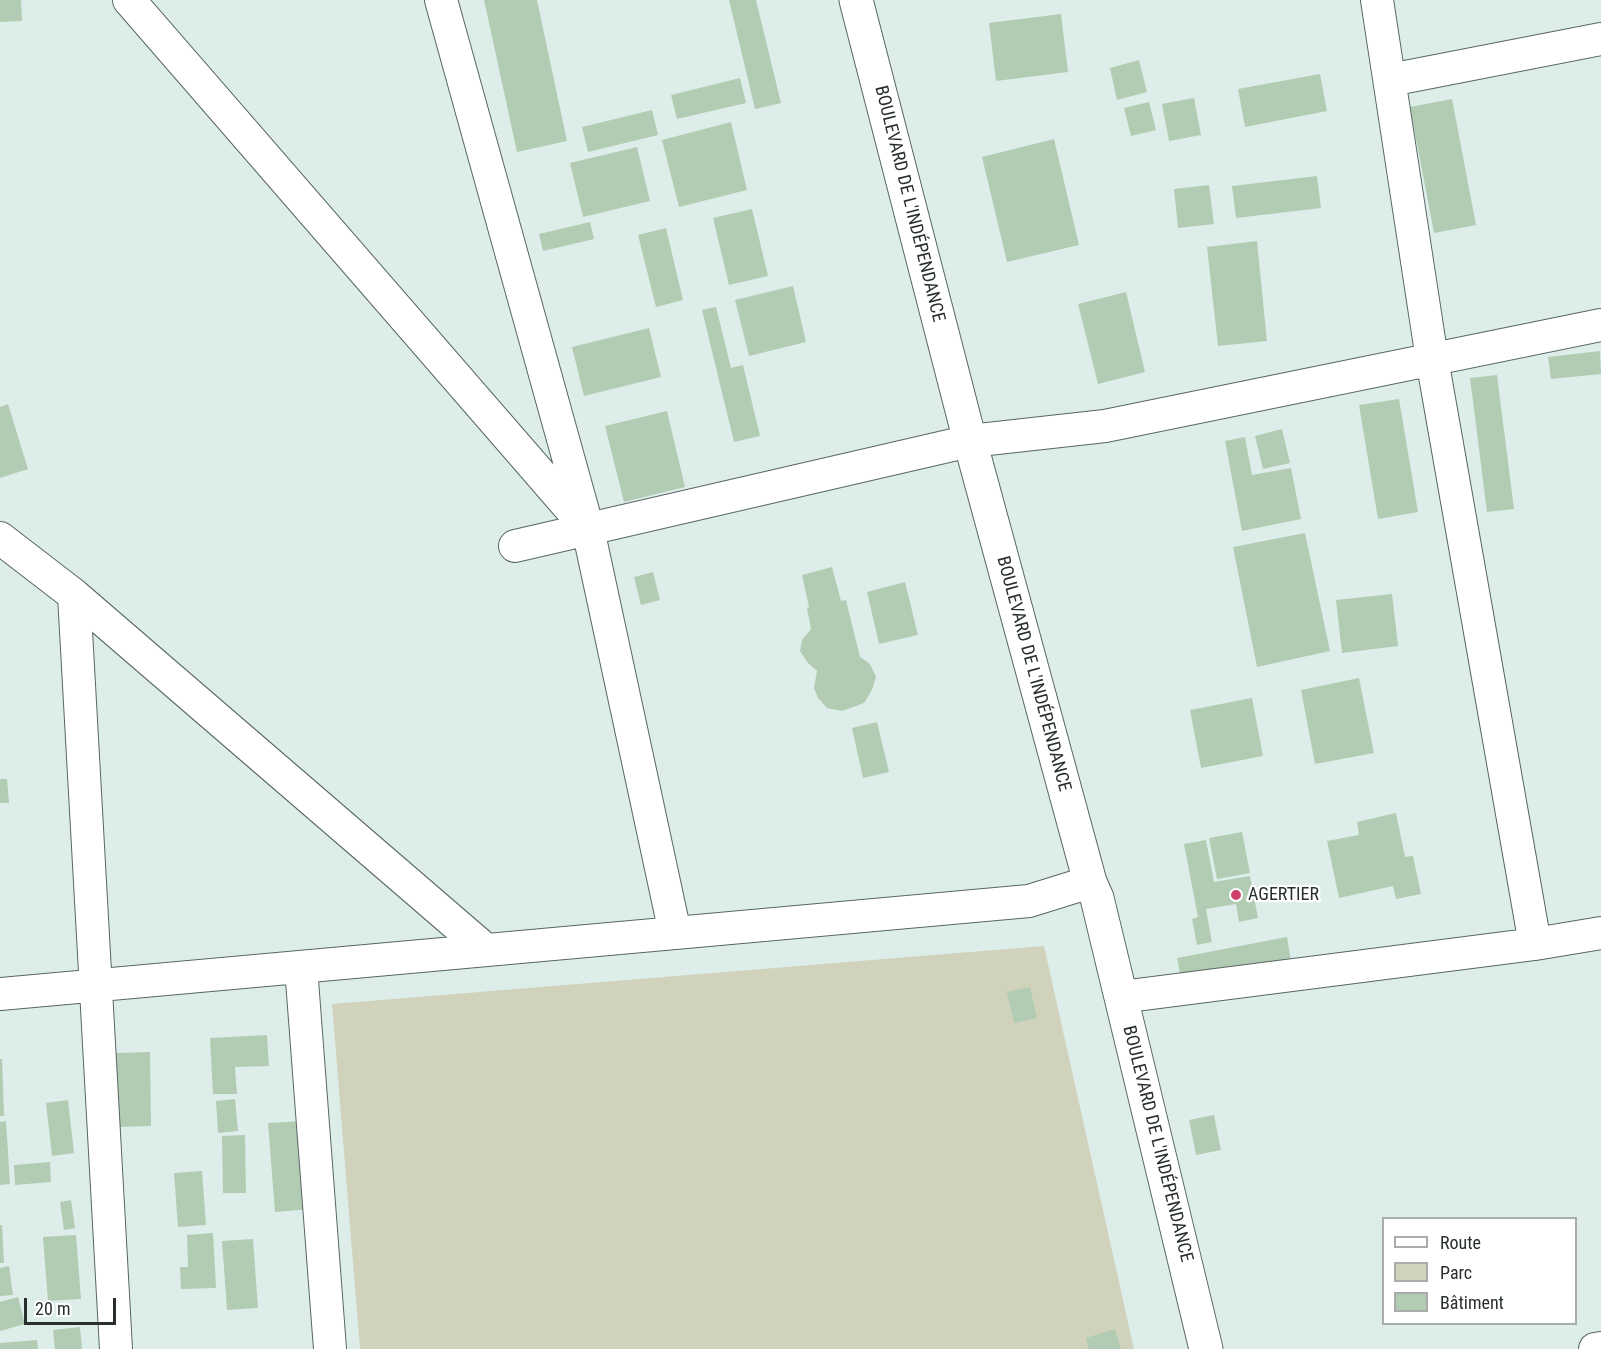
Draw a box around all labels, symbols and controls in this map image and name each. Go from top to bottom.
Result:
street label: BOULEVARD DE L'INDÉPENDANCE [869,84,949,324]
street label: BOULEVARD DE L'INDÉPENDANCE [991,554,1075,794]
place label: AGERTIER [1248,884,1319,906]
marker: AGERTIER [1229,888,1243,902]
street label: BOULEVARD DE L'INDÉPENDANCE [1117,1024,1197,1264]
legend [1382,1217,1577,1325]
text: Route [1440,1232,1481,1253]
text: Parc [1440,1262,1472,1283]
scale bar [27,1286,118,1324]
text: Bâtiment [1440,1292,1504,1313]
text: 20 m [35,1298,70,1319]

